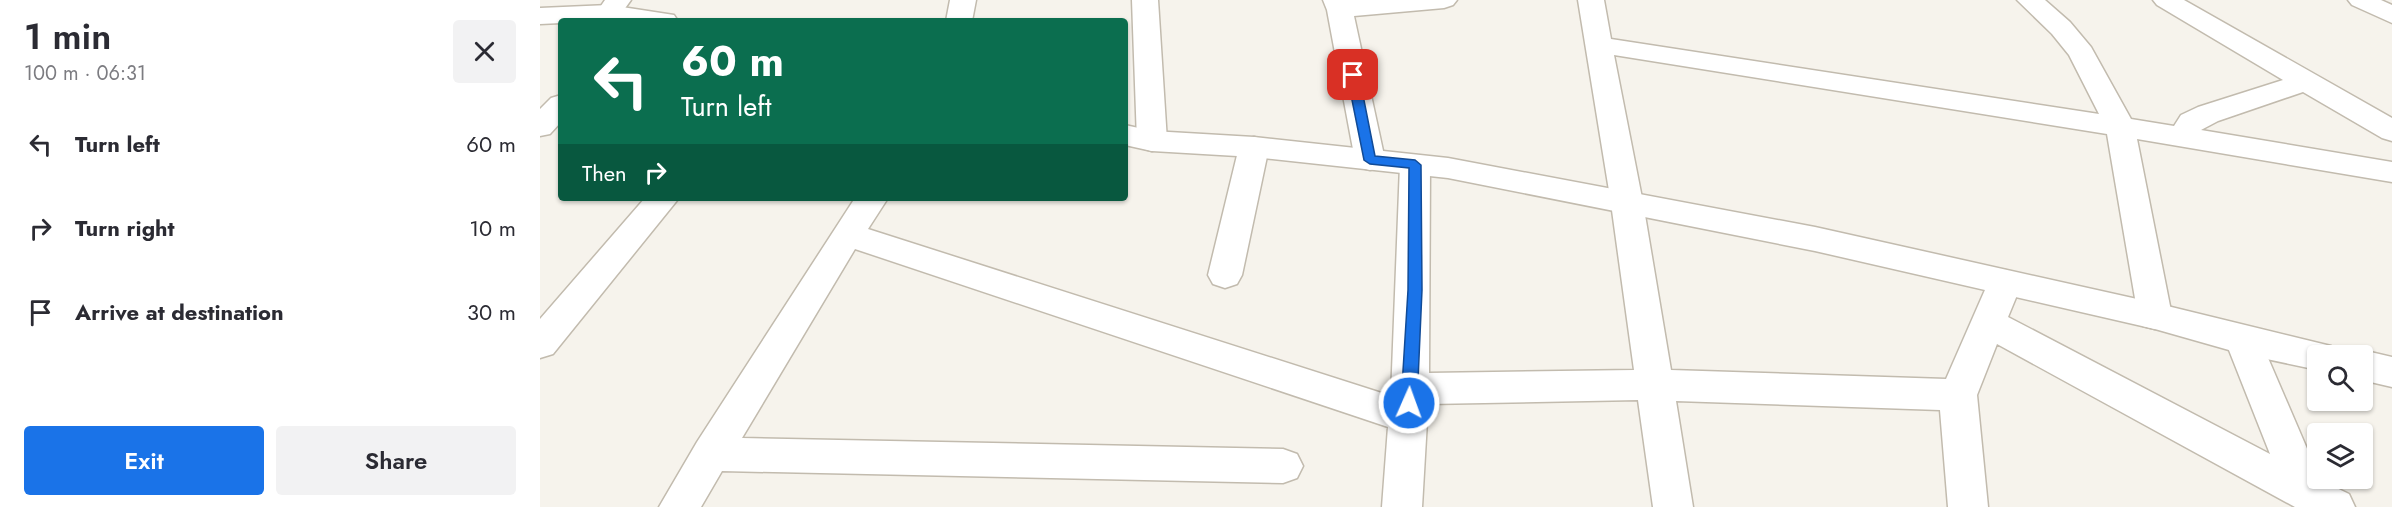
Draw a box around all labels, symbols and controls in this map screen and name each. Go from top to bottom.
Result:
text: 1 min [24,10,111,62]
button: close [453,20,516,83]
text: 60 m [681,31,784,92]
icon: left [582,42,660,120]
pin [1327,49,1378,100]
icon: arrive [1336,58,1369,91]
text: 100 m · 06:31 [24,59,146,88]
text: Turn left [681,87,771,126]
icon: left [24,128,57,161]
text: Turn left [75,128,160,160]
text: 60 m [466,128,516,160]
icon: right [639,156,672,189]
text: Then [582,157,627,189]
icon: right [24,212,57,245]
text: Turn right [75,212,175,244]
text: 10 m [469,212,516,244]
icon: arrive [24,296,57,329]
text: Arrive at destination [75,296,284,328]
text: 30 m [467,296,516,328]
map controls [2307,345,2373,489]
button: search [2307,345,2373,411]
position arrow [1377,371,1441,435]
button: layers [2307,423,2373,489]
button: Exit [24,426,264,495]
button: Share [276,426,516,495]

